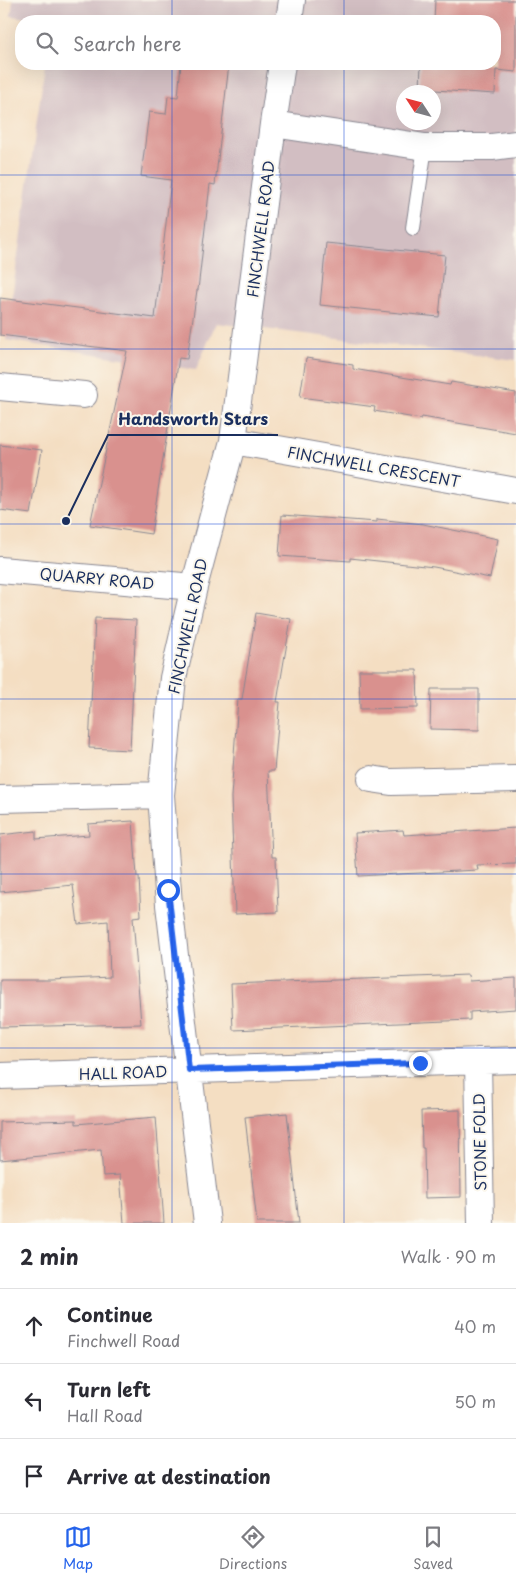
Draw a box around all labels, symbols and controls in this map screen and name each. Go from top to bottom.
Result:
search box [15,15,501,70]
icon: search [33,29,61,57]
text: Search here [73,29,182,57]
north arrow [396,85,441,130]
street label: FINCHWELL ROAD [240,159,280,299]
callout: Handsworth Stars [108,404,278,435]
text: Handsworth Stars [118,406,268,430]
street label: FINCHWELL CRESCENT [286,439,463,493]
street label: FINCHWELL ROAD [161,556,213,696]
street label: QUARRY ROAD [39,562,155,594]
route start [157,879,180,902]
route end [409,1052,432,1075]
street label: HALL ROAD [78,1059,168,1085]
street label: STONE FOLD [467,1093,491,1191]
text: 2 min [20,1240,79,1272]
text: Walk · 90 m [401,1244,496,1268]
text: Continue [67,1300,153,1328]
icon: ahead [20,1312,48,1340]
text: 40 m [454,1314,496,1338]
text: Finchwell Road [67,1328,180,1352]
text: Turn left [67,1375,151,1403]
icon: left [20,1387,48,1415]
text: 50 m [455,1389,496,1413]
text: Hall Road [67,1403,143,1427]
icon: arrive [20,1462,48,1490]
text: Arrive at destination [67,1462,271,1490]
tab: Map [63,1523,93,1574]
tab: Directions [219,1523,287,1574]
tab: Saved [413,1523,453,1574]

